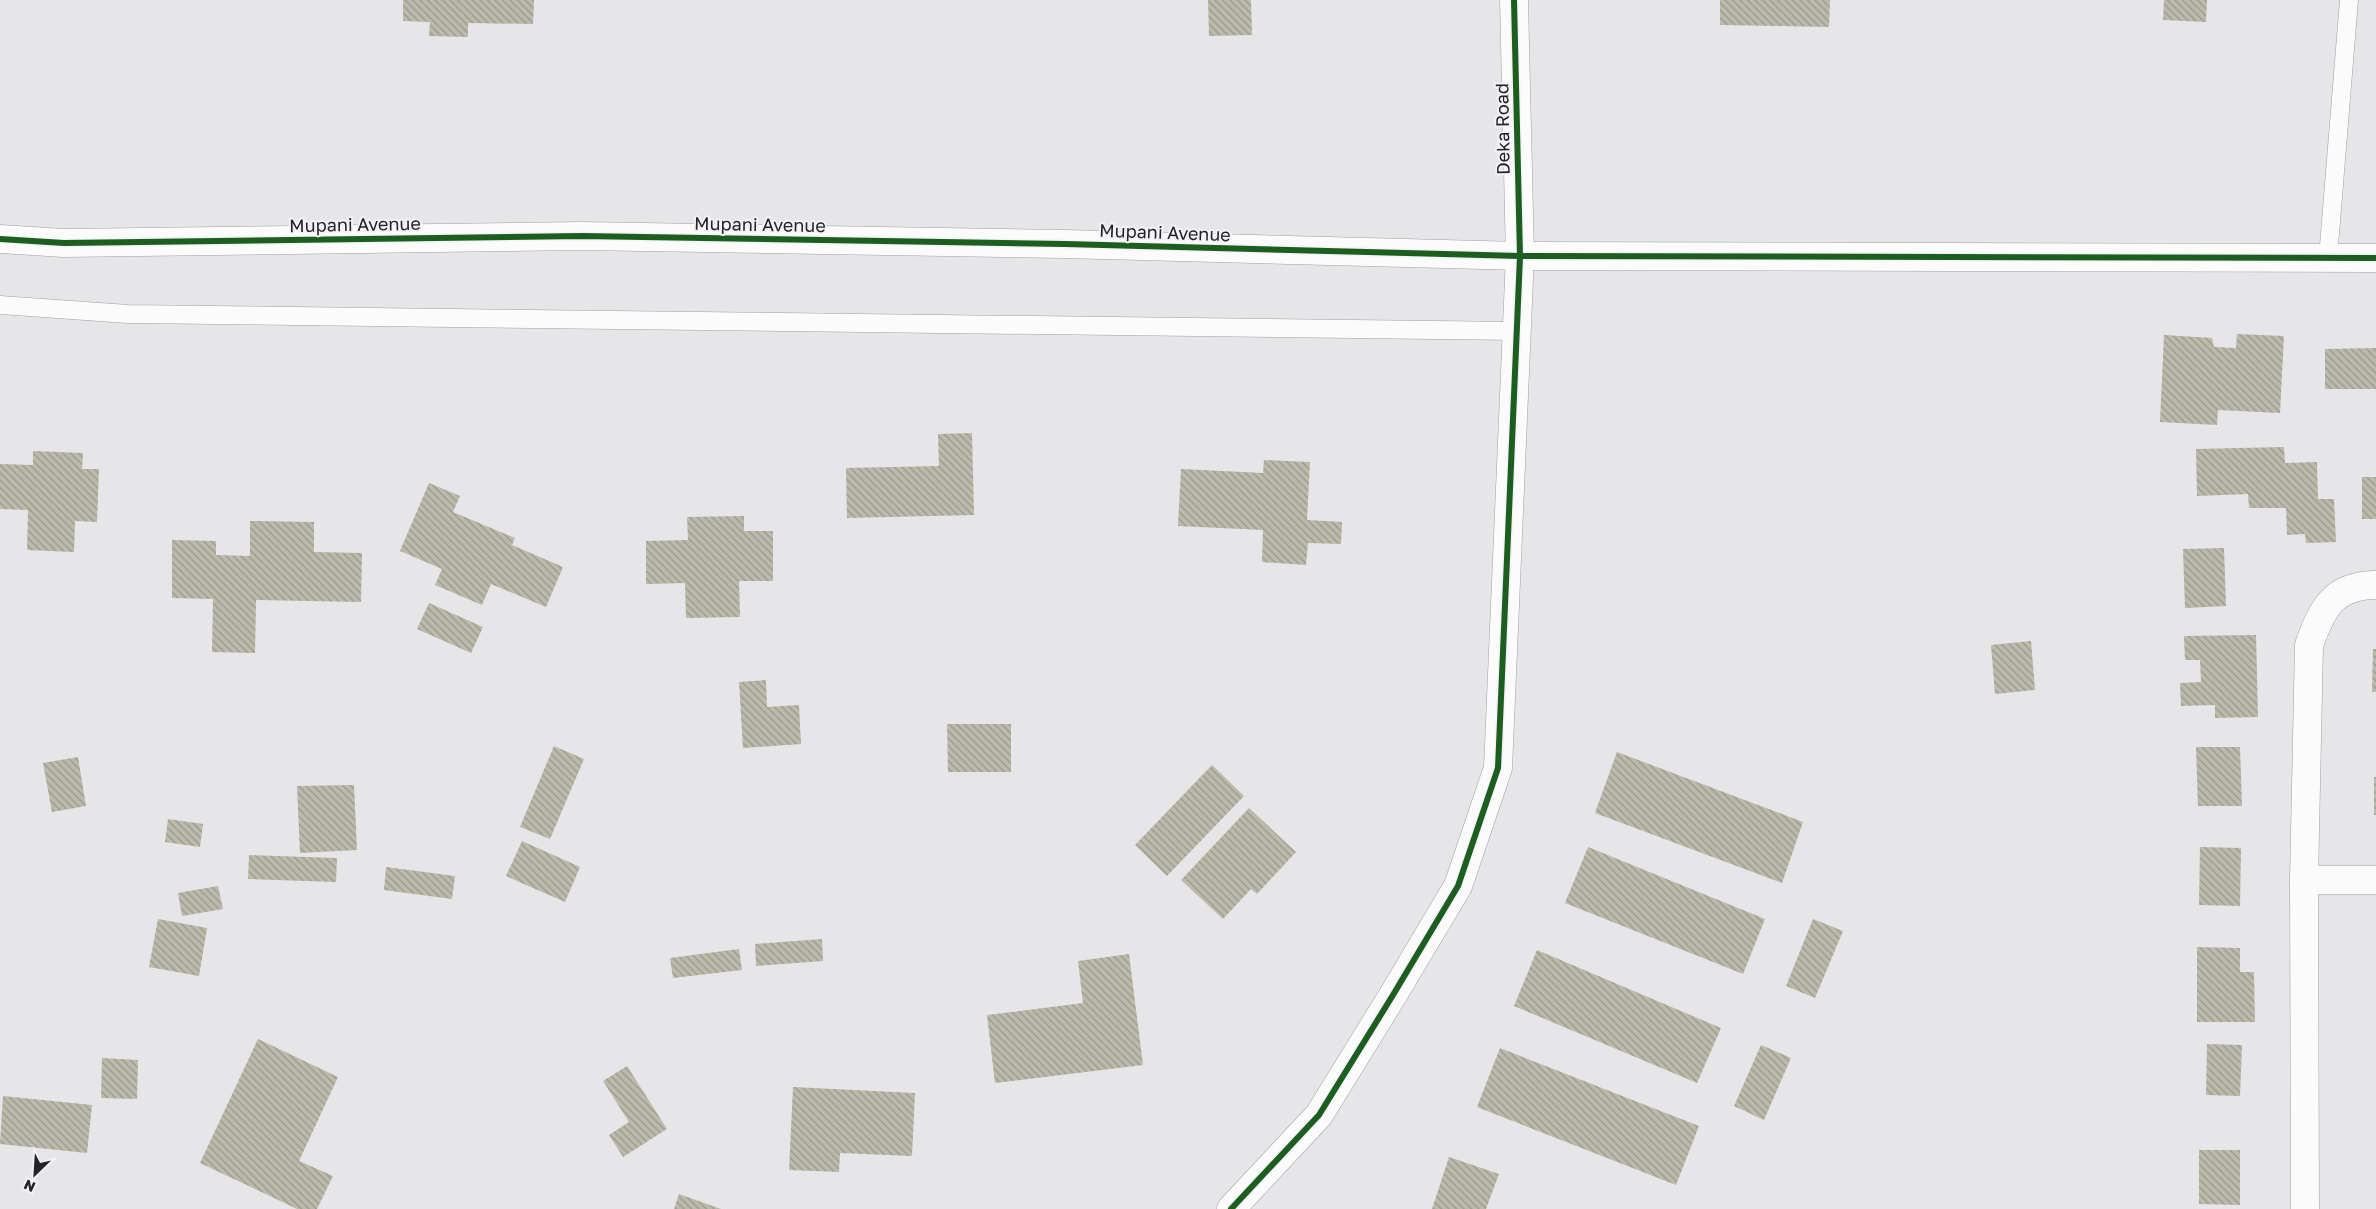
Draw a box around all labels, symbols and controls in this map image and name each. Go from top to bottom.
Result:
street label: Deka Road [1490,83,1514,175]
street label: Mupani Avenue [289,212,421,236]
street label: Mupani Avenue [694,212,826,236]
street label: Mupani Avenue [1099,219,1231,245]
north arrow [10,1149,60,1199]
text: N [21,1176,38,1196]

